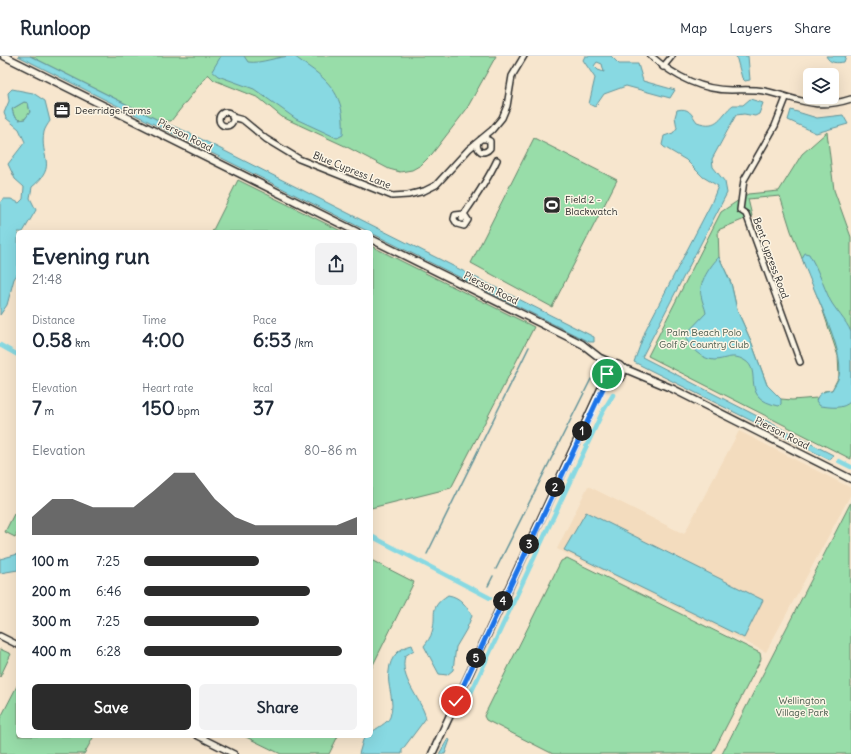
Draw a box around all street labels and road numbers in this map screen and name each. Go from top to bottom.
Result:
street label: Pierson Road [156,116,215,154]
street label: Blue Cypress Lane [311,148,393,192]
street label: Bent Cypress Road [750,216,792,300]
street label: Pierson Road [462,269,521,307]
street label: Pierson Road [753,414,812,452]

